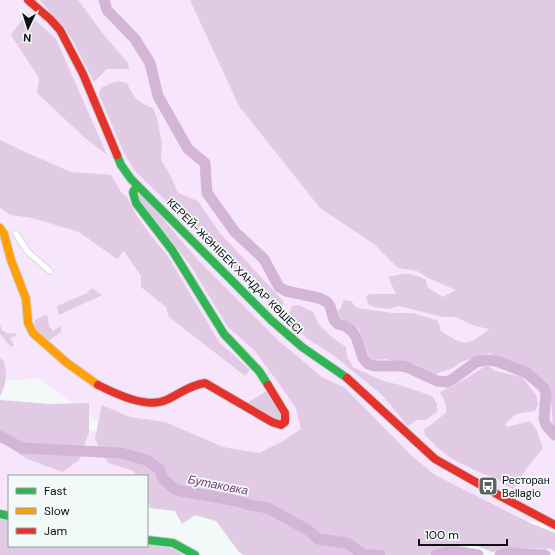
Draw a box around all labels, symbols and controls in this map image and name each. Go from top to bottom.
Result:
north arrow [8,8,48,48]
text: N [23,31,32,45]
street label: КЕРЕЙ-ЖӘНІБЕК ХАНДАР КӨШЕСІ [164,195,306,337]
water label: Бутаковка [187,471,250,499]
place label: Ресторан Bellagio [502,473,550,500]
legend [8,475,148,547]
bus stop icon: Ресторан Bellagio [477,475,499,497]
text: Fast [44,483,67,499]
text: Slow [44,503,70,519]
scale bar [419,521,507,547]
text: Jam [44,523,67,539]
text: 100 m [425,527,459,543]

